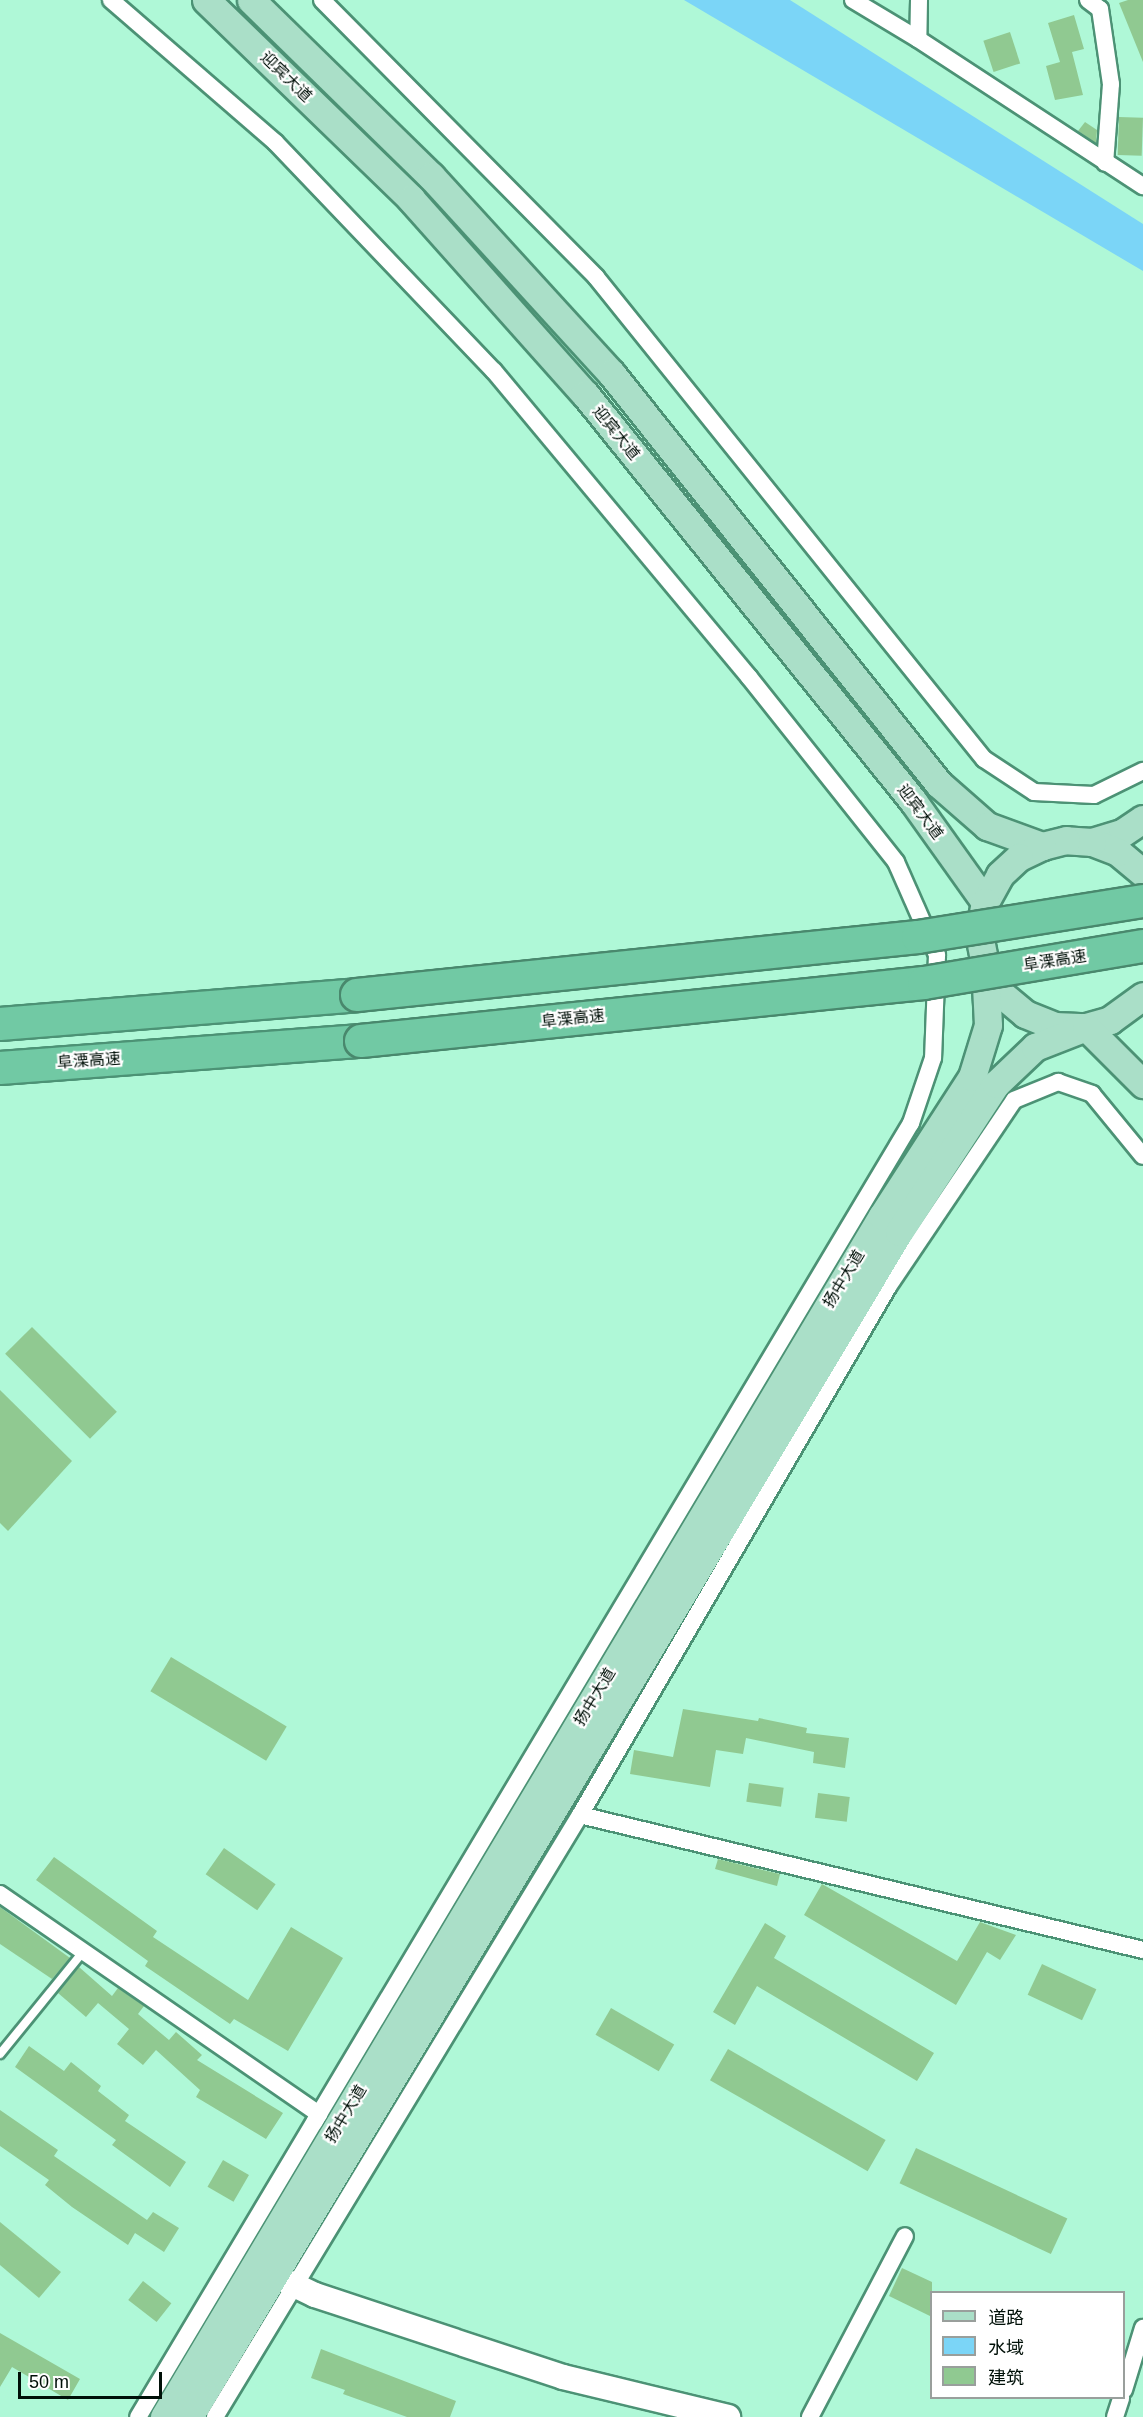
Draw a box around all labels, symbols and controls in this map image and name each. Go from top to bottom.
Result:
street label: 迎宾大道 [256,48,316,106]
street label: 迎宾大道 [588,402,644,464]
street label: 迎宾大道 [893,781,947,843]
street label: 阜溧高速 [1022,947,1088,975]
street label: 阜溧高速 [540,1006,606,1032]
street label: 阜溧高速 [56,1049,122,1073]
street label: 扬中大道 [819,1247,869,1311]
street label: 扬中大道 [570,1665,620,1729]
street label: 扬中大道 [321,2082,371,2146]
legend [930,2291,1125,2399]
text: 道路 [988,2308,1024,2328]
text: 水域 [988,2338,1024,2358]
scale bar [21,2360,165,2398]
text: 建筑 [988,2368,1024,2388]
text: 50 m [29,2372,69,2392]

